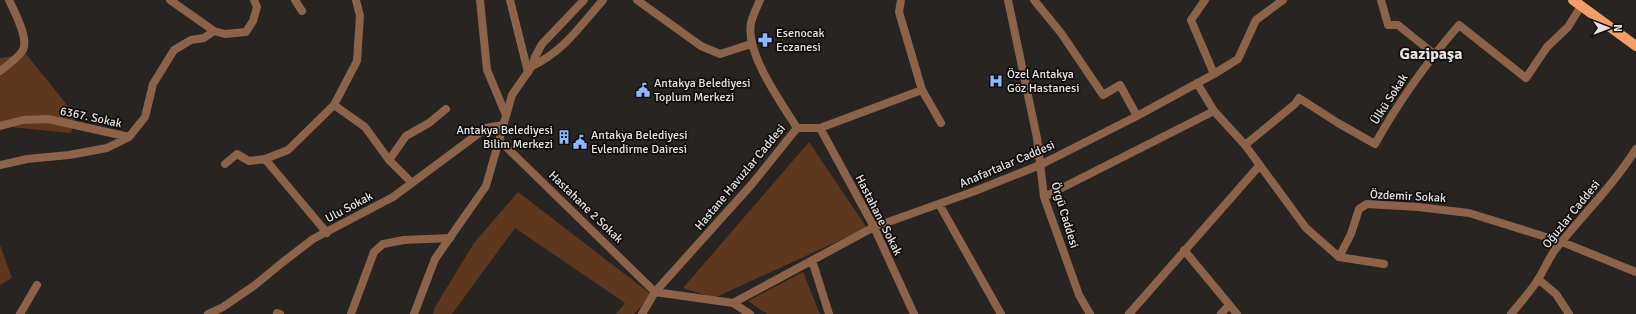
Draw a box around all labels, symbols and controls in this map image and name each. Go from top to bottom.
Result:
north arrow [1588,8,1628,48]
text: N [1611,24,1624,32]
place label: Esenocak Eczanesi [776,26,825,55]
pharmacy icon: Esenocak Eczanesi [757,32,773,48]
district label: Gazipaşa [1400,44,1462,64]
place label: Özel Antakya Göz Hastanesi [1007,67,1080,96]
street label: Ülkü Sokak [1367,71,1411,128]
hospital icon: Özel Antakya Göz Hastanesi [988,73,1004,89]
place label: Antakya Belediyesi Toplum Merkezi [654,76,751,105]
public building icon: Antakya Belediyesi Toplum Merkezi [635,82,651,98]
street label: 6367. Sokak [59,104,123,131]
street label: Hastane Havuzlar Caddesi [692,121,789,233]
place label: Antakya Belediyesi Bilim Merkezi [456,123,553,152]
place label: Antakya Belediyesi Evlendirme Dairesi [591,128,688,157]
building icon: Antakya Belediyesi Bilim Merkezi [556,129,572,145]
public building icon: Antakya Belediyesi Evlendirme Dairesi [572,134,588,150]
street label: Anafartalar Caddesi [957,138,1057,191]
street label: Hastahane 2 Sokak [545,168,626,247]
street label: Hastahane Sokak [852,172,905,258]
street label: Oğuzlar Caddesi [1539,177,1603,251]
street label: Örgü Caddesi [1047,180,1082,250]
street label: Özdemir Sokak [1369,187,1446,206]
street label: Ulu Sokak [323,189,376,226]

